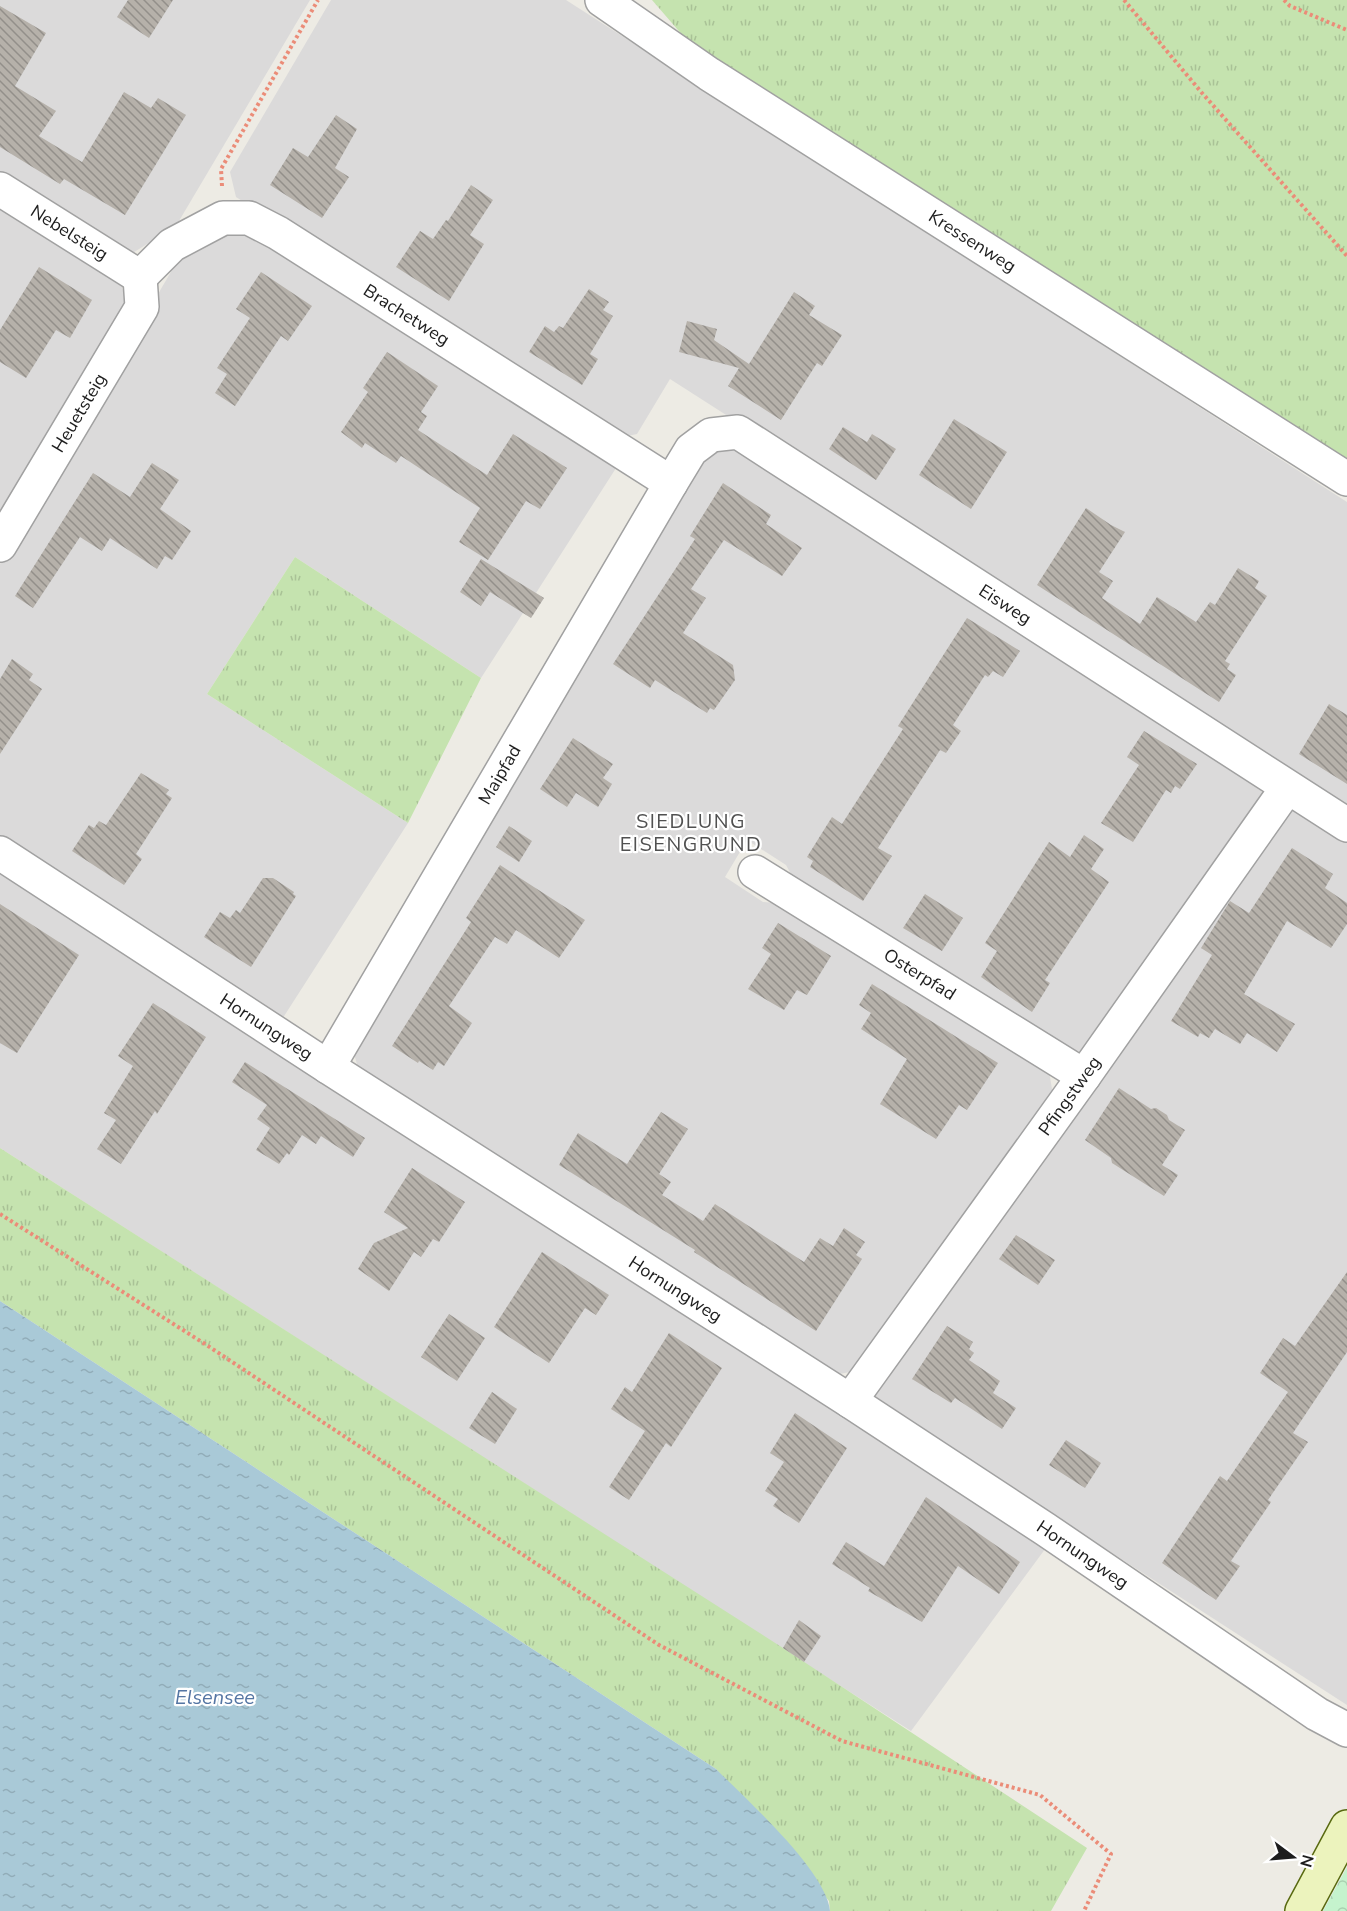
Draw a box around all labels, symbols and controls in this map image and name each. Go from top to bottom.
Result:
street label: Nebelsteig [26,199,113,266]
street label: Kressenweg [924,204,1021,278]
street label: Brachetweg [359,278,454,351]
street label: Heuetsteig [46,369,112,457]
street label: Eisweg [974,579,1036,630]
street label: Maipfad [473,740,527,809]
district label: SIEDLUNG EISENGRUND [620,808,762,858]
street label: Osterpfad [879,943,961,1006]
street label: Hornungweg [215,988,317,1066]
street label: Pfingstweg [1033,1051,1106,1140]
street label: Hornungweg [624,1250,727,1328]
street label: Hornungweg [1032,1515,1133,1594]
water label: Elsensee [175,1684,255,1711]
north arrow [1263,1827,1323,1887]
text: N [1294,1852,1319,1870]

